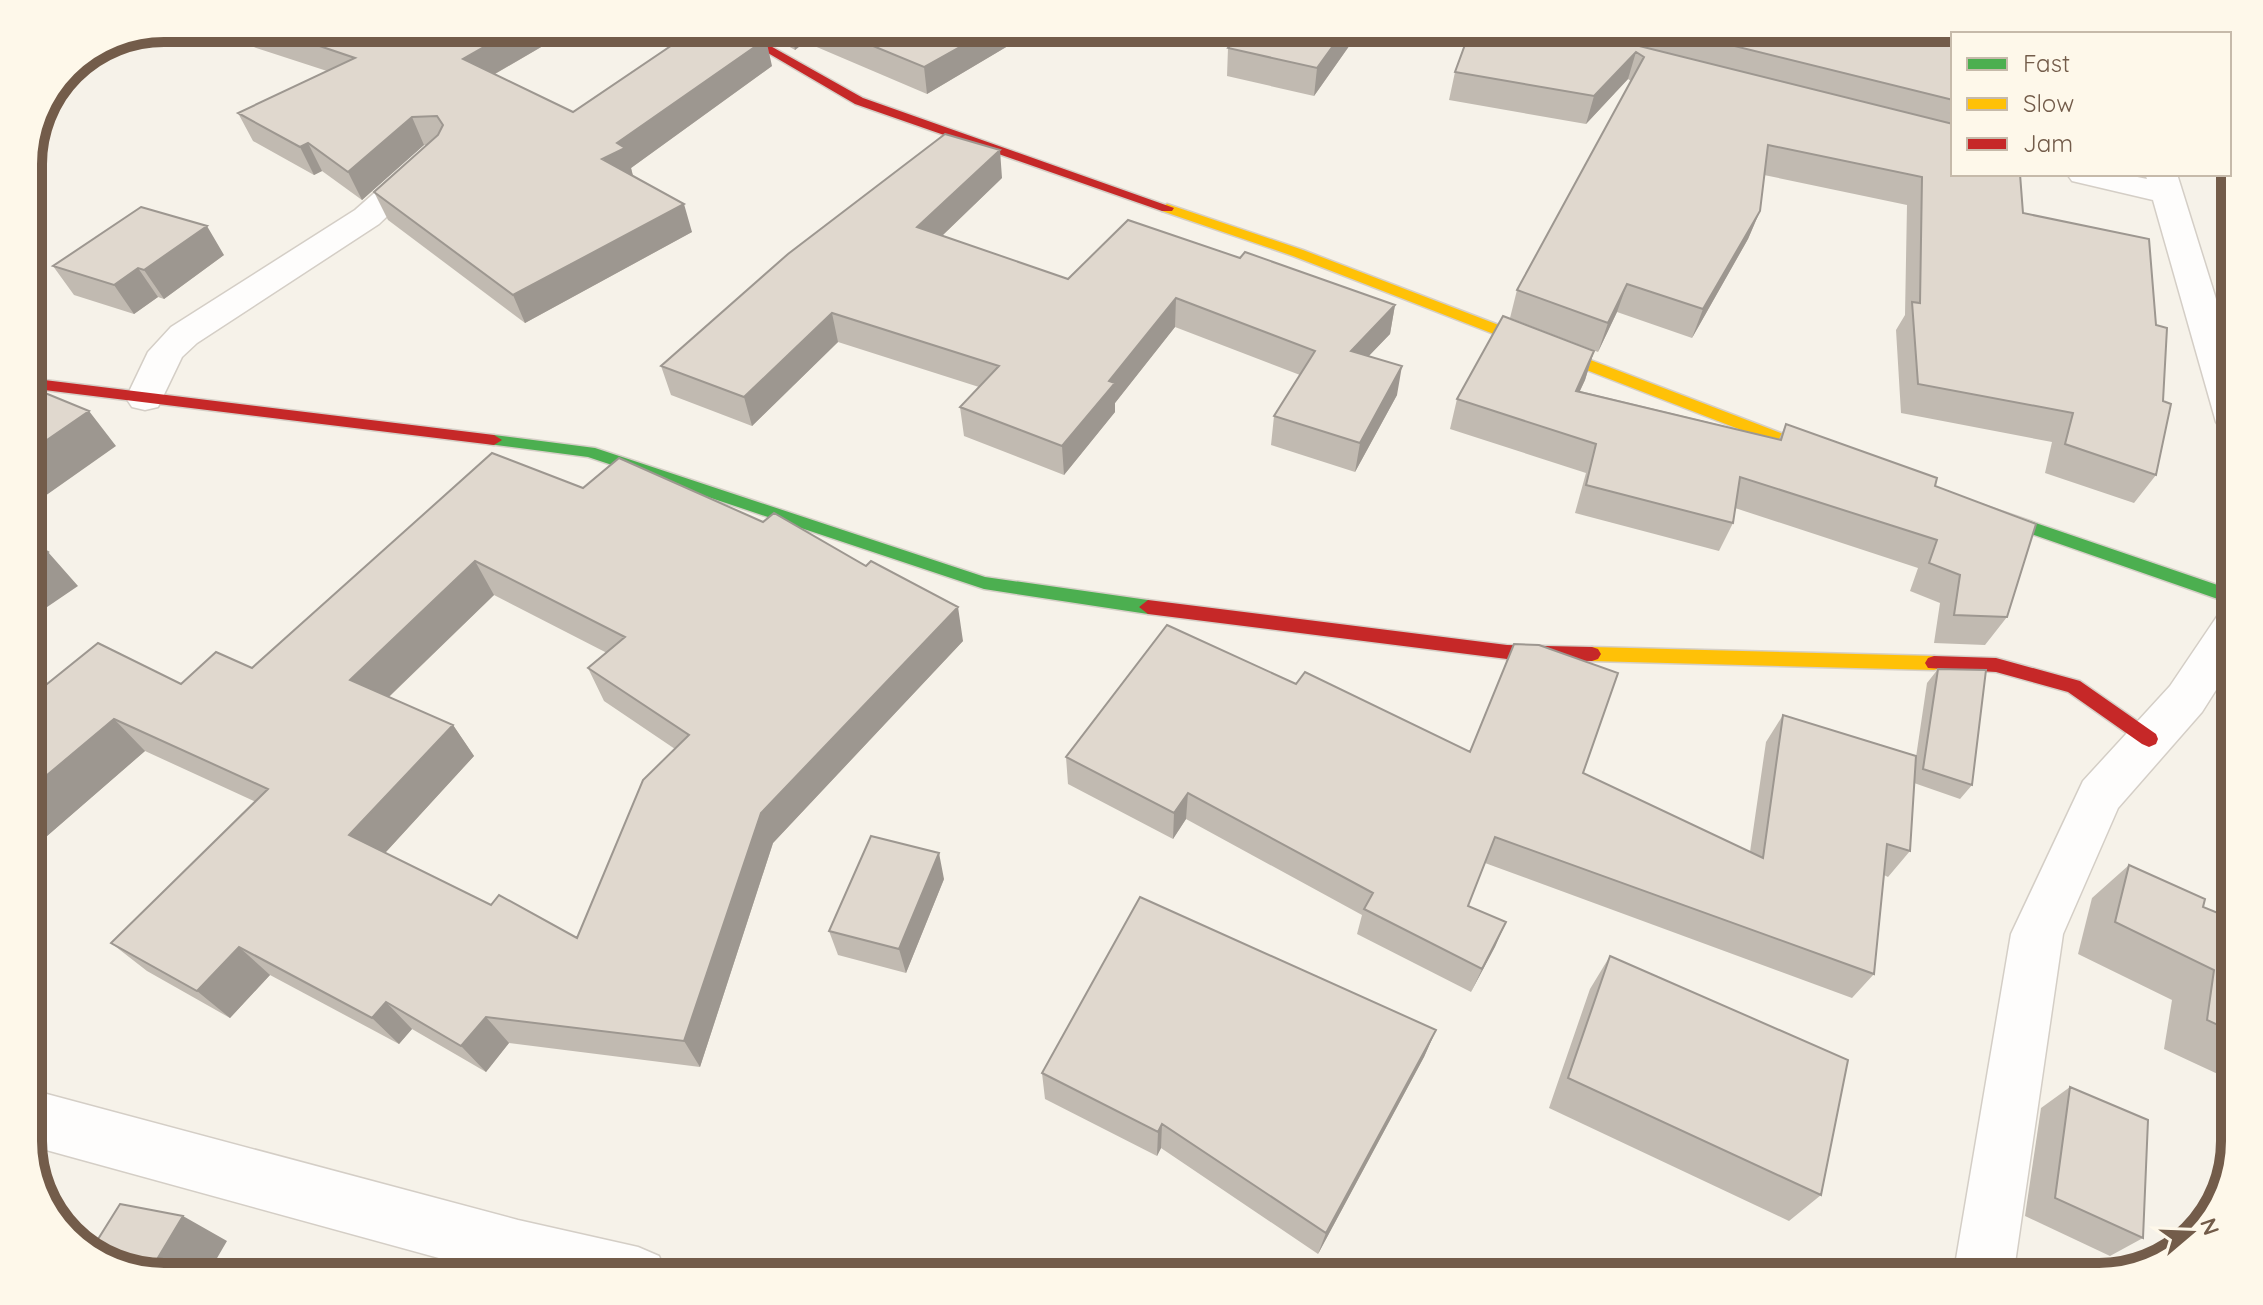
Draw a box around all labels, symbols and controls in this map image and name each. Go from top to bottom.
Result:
legend [1951,32,2231,176]
text: Fast [2023,48,2070,78]
text: Slow [2023,88,2074,118]
text: Jam [2023,128,2073,158]
north arrow [2151,1193,2231,1273]
text: N [2194,1214,2226,1239]

